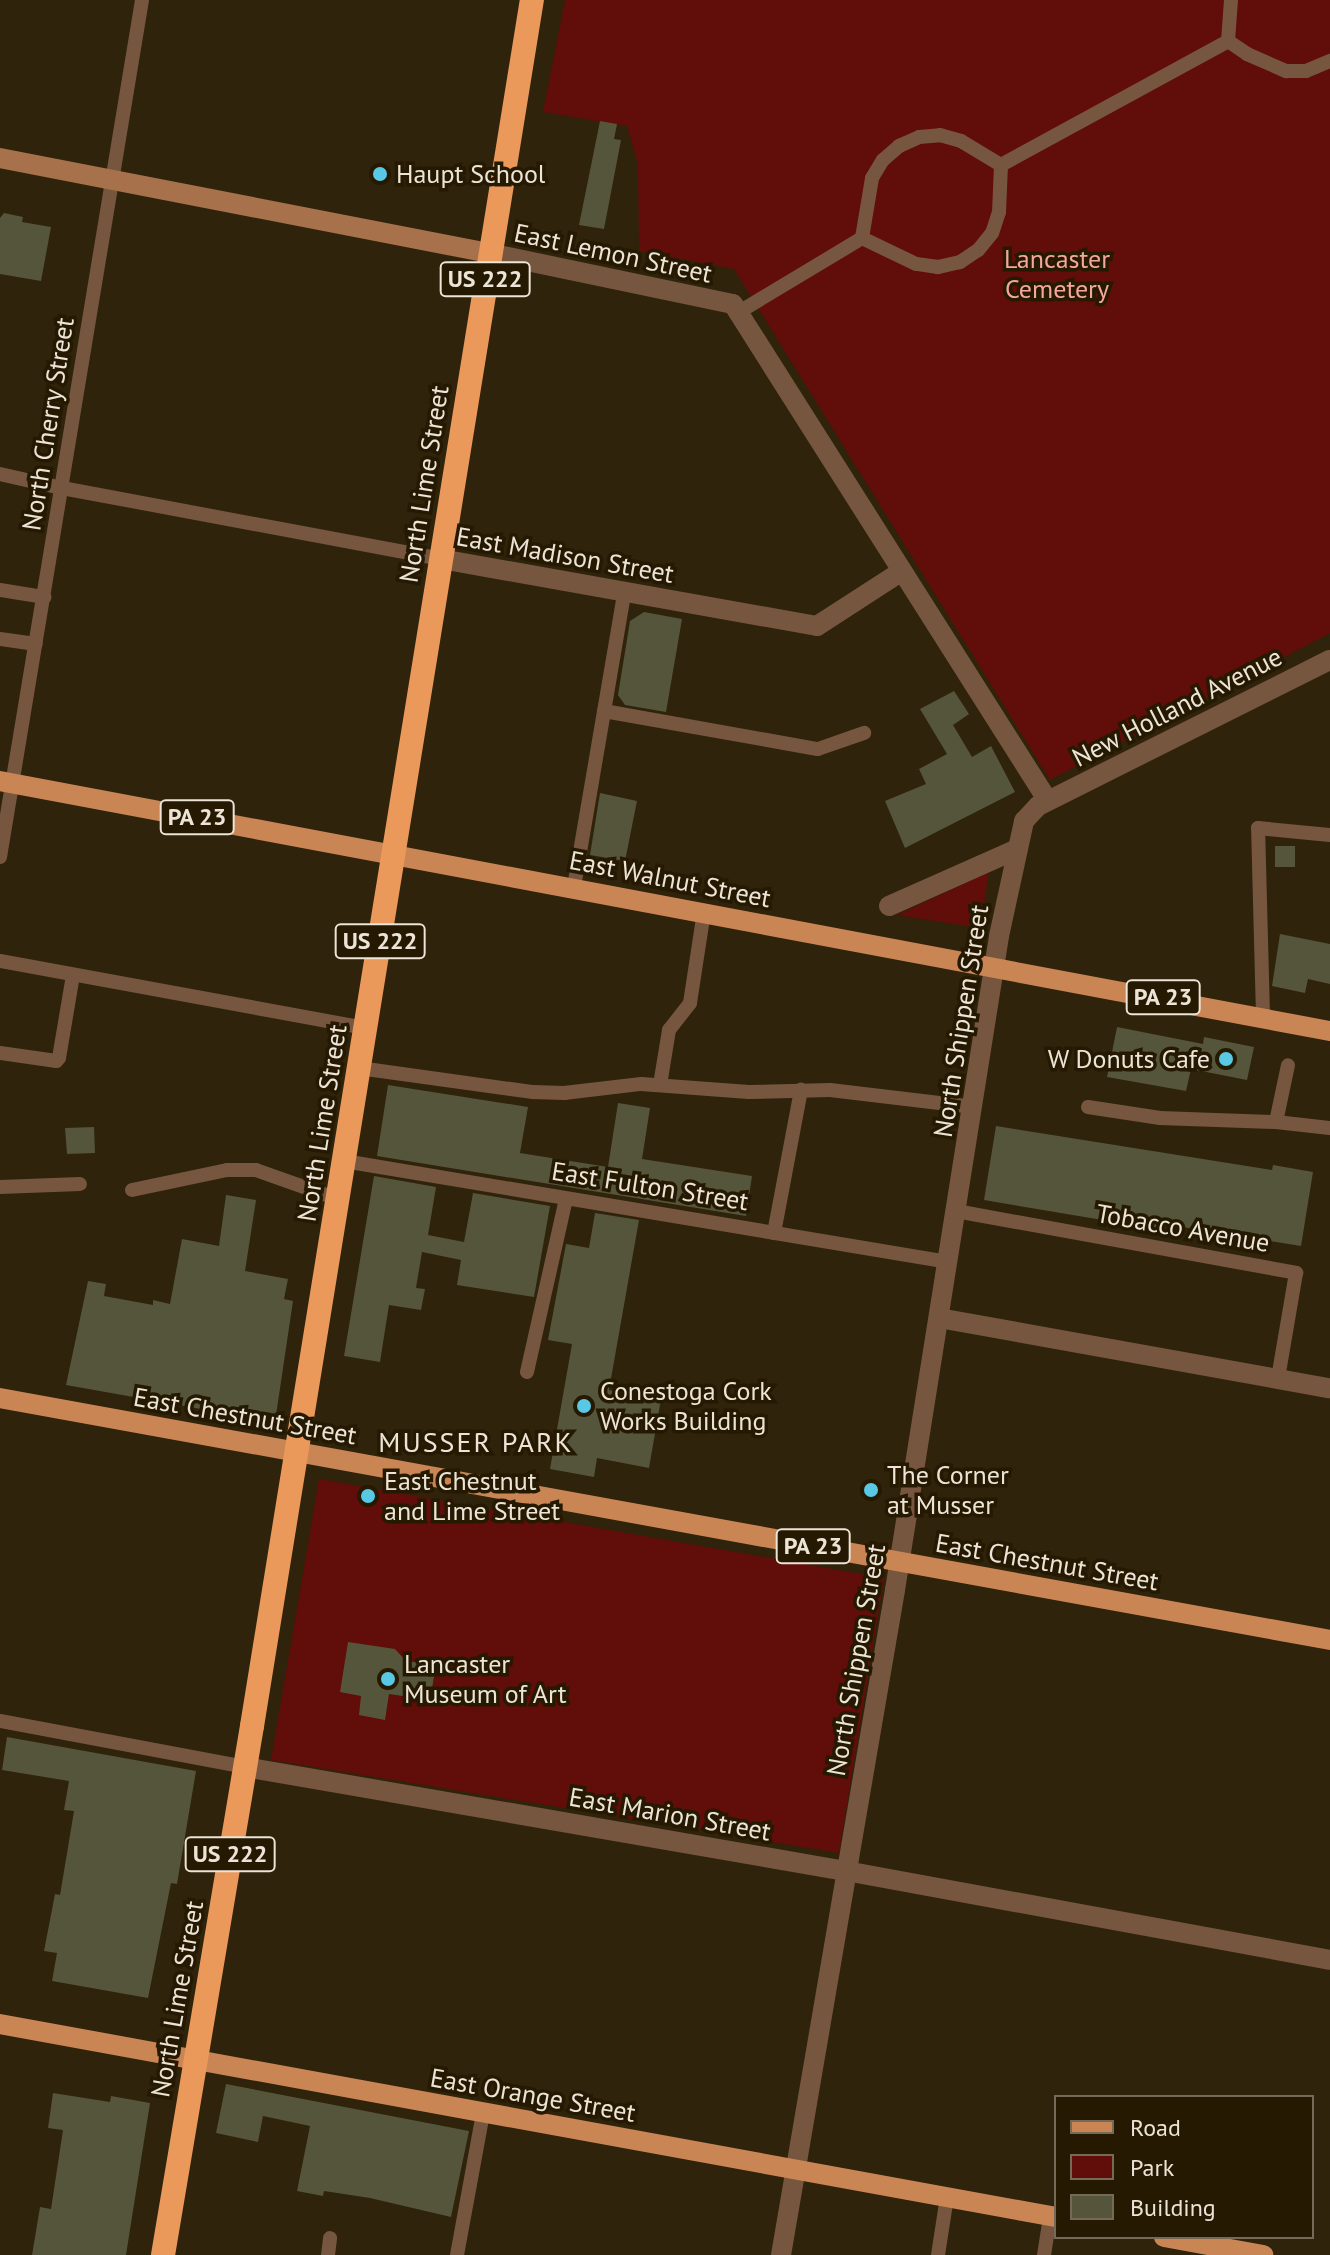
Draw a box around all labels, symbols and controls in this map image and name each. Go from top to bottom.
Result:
place label: Haupt School [396,158,545,190]
marker: Haupt School [371,165,389,183]
street label: East Lemon Street [511,217,715,289]
park label: Lancaster Cemetery [1004,243,1110,304]
road number: US 222 [439,259,531,299]
street label: North Cherry Street [16,315,80,533]
street label: North Lime Street [393,383,455,585]
street label: East Madison Street [454,521,676,589]
street label: New Holland Avenue [1066,640,1288,774]
road number: PA 23 [159,797,235,837]
street label: East Walnut Street [566,844,774,914]
street label: North Shippen Street [927,903,995,1139]
road number: US 222 [334,921,426,961]
road number: PA 23 [1125,977,1201,1017]
street label: North Lime Street [291,1022,353,1224]
place label: W Donuts Cafe [1047,1043,1210,1075]
marker: W Donuts Cafe [1217,1050,1235,1068]
street label: East Fulton Street [549,1155,751,1217]
street label: Tobacco Avenue [1093,1197,1273,1259]
place label: Conestoga Cork Works Building [600,1375,772,1436]
street label: East Chestnut Street [131,1381,359,1451]
marker: Conestoga Cork Works Building [575,1397,593,1415]
district label: MUSSER PARK [378,1425,574,1459]
place label: The Corner at Musser [887,1459,1009,1520]
place label: East Chestnut and Lime Street [384,1465,560,1526]
marker: The Corner at Musser [862,1481,880,1499]
marker: East Chestnut and Lime Street [359,1487,377,1505]
road number: PA 23 [775,1526,851,1566]
street label: East Chestnut Street [933,1527,1161,1597]
street label: North Shippen Street [820,1542,892,1778]
place label: Lancaster Museum of Art [404,1648,567,1710]
marker: Lancaster Museum of Art [379,1670,397,1688]
street label: East Marion Street [567,1781,773,1847]
road number: US 222 [184,1834,276,1874]
street label: North Lime Street [144,1898,210,2100]
street label: East Orange Street [428,2062,638,2128]
legend [1054,2095,1314,2239]
text: Road [1130,2112,1181,2143]
text: Park [1130,2152,1174,2183]
text: Building [1130,2192,1216,2223]

